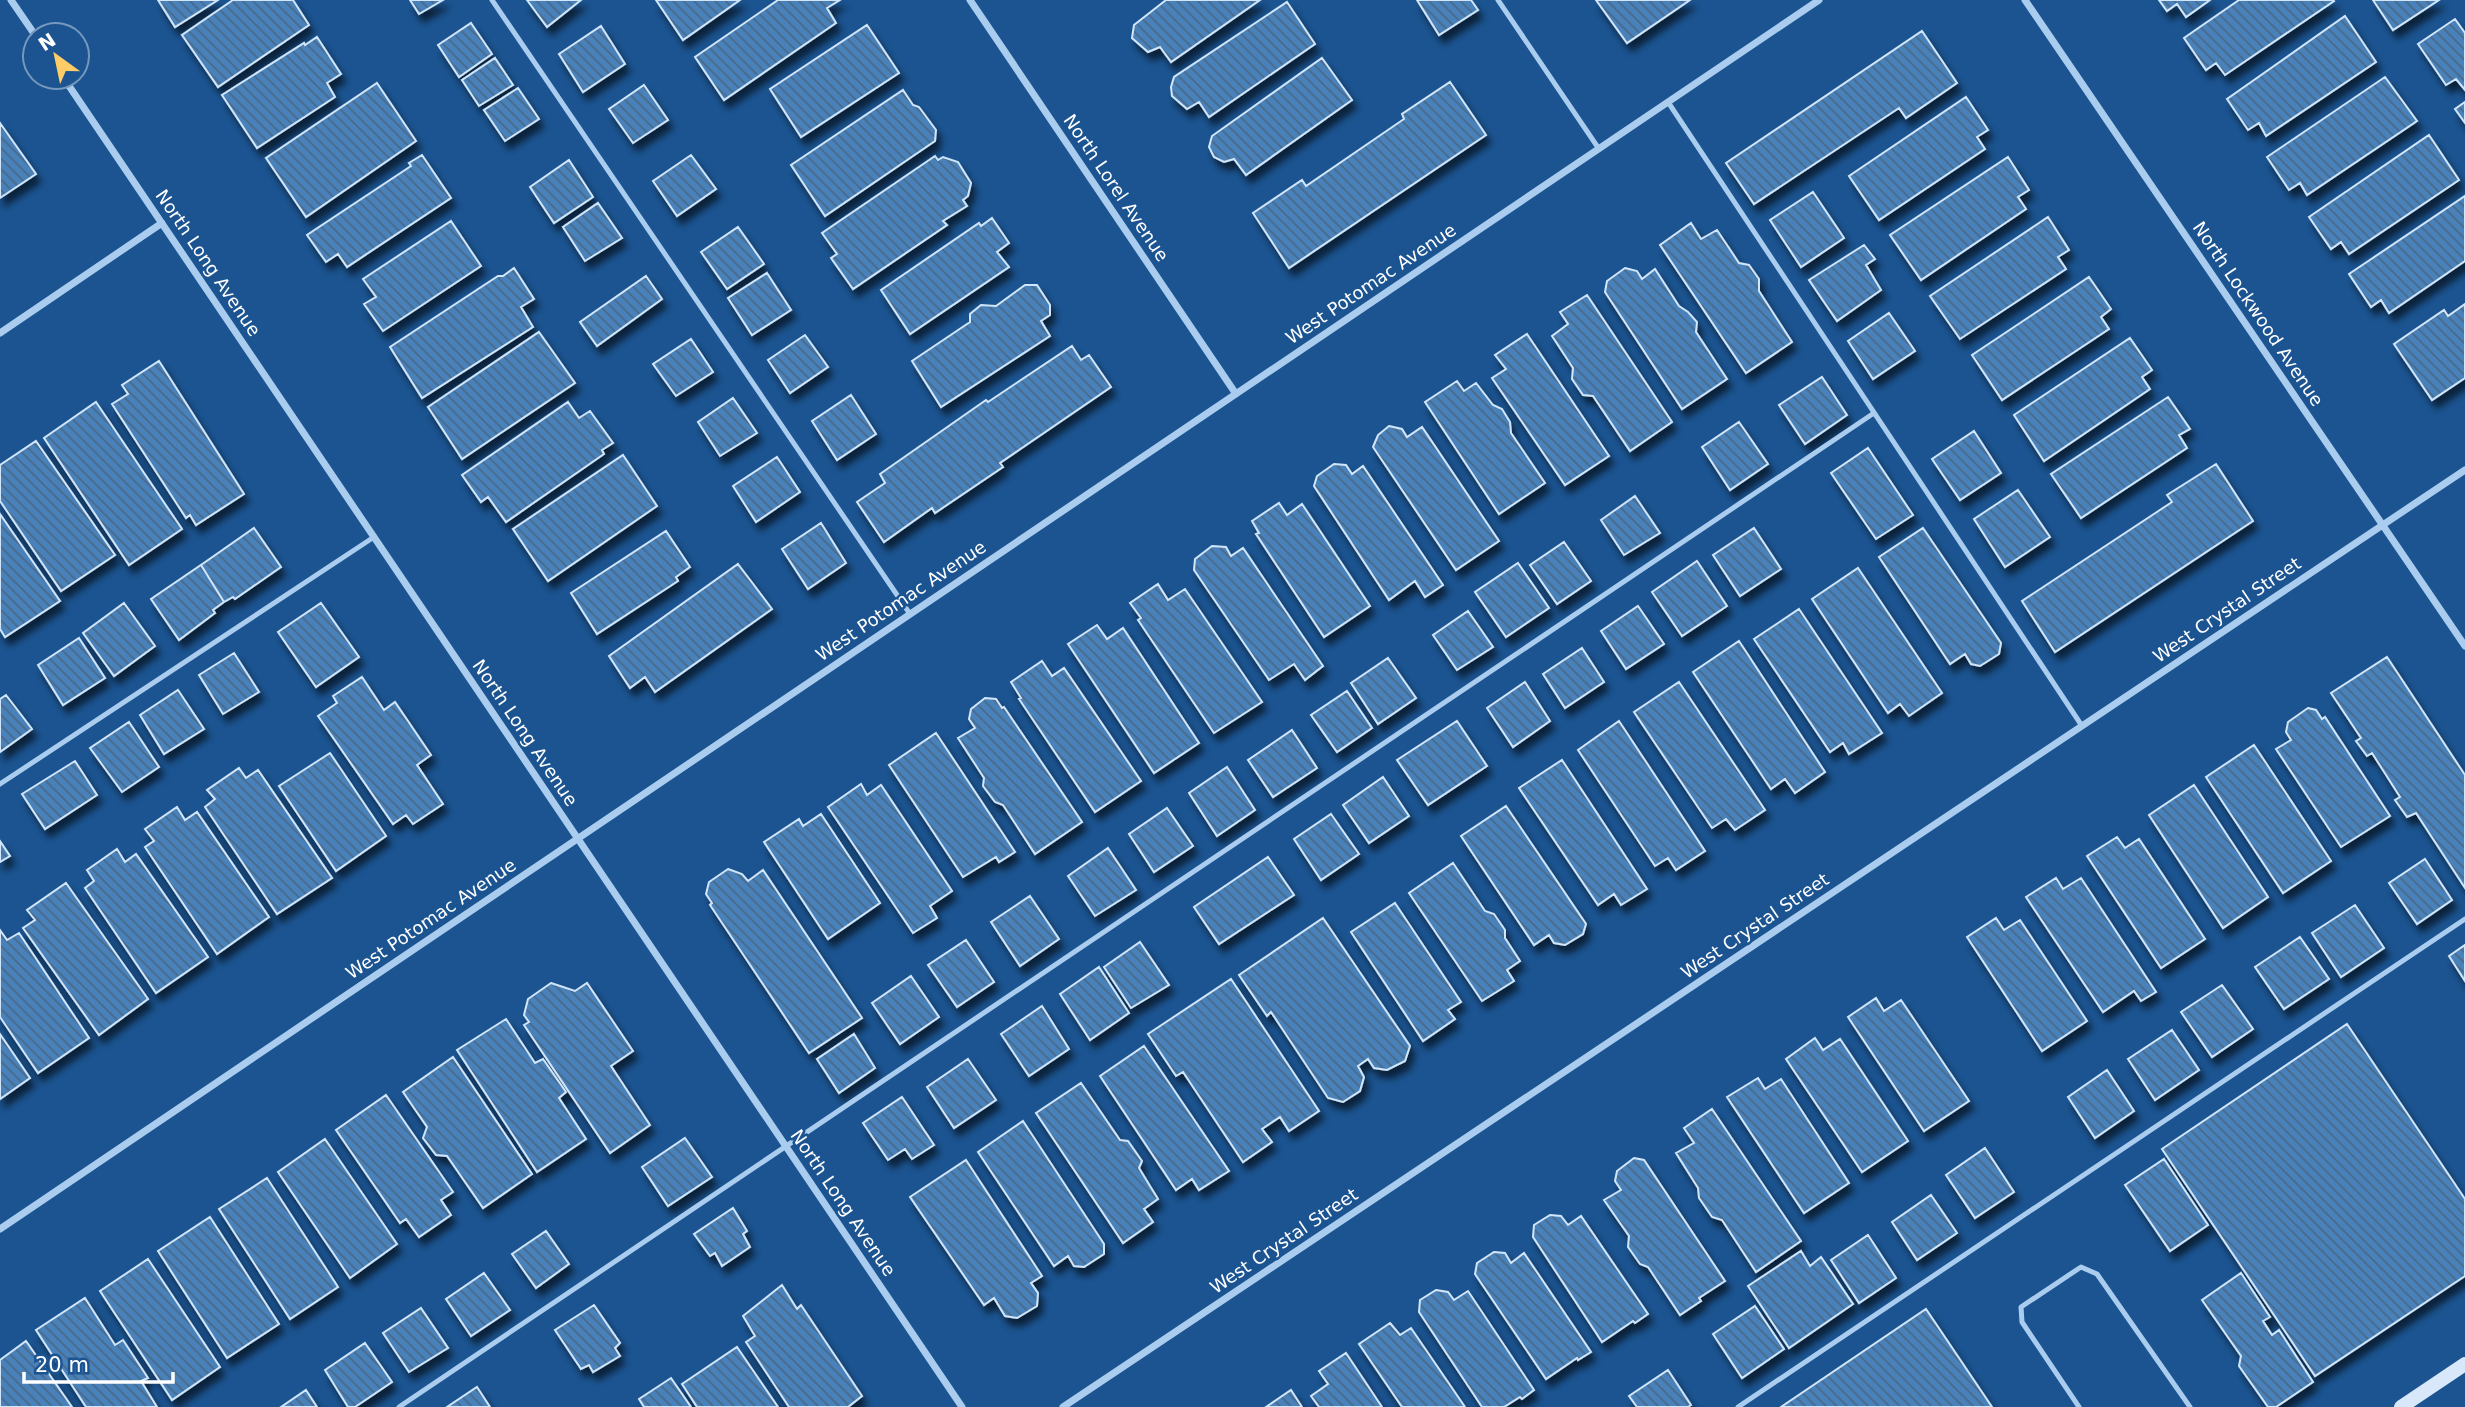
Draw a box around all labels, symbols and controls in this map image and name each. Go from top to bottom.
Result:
north arrow [21,21,91,91]
text: N [34,28,59,55]
street label: North Lorel Avenue [1059,110,1173,265]
street label: North Long Avenue [152,185,265,340]
street label: North Lockwood Avenue [2189,218,2328,410]
street label: West Potomac Avenue [1282,219,1460,348]
street label: West Potomac Avenue [812,536,990,665]
street label: West Crystal Street [2149,552,2305,667]
street label: North Long Avenue [469,655,582,810]
street label: West Potomac Avenue [342,854,520,983]
street label: West Crystal Street [1677,868,1833,983]
street label: North Long Avenue [787,1125,900,1280]
street label: West Crystal Street [1206,1183,1362,1298]
scale bar [24,1340,173,1384]
text: 20 m [35,1353,89,1377]

